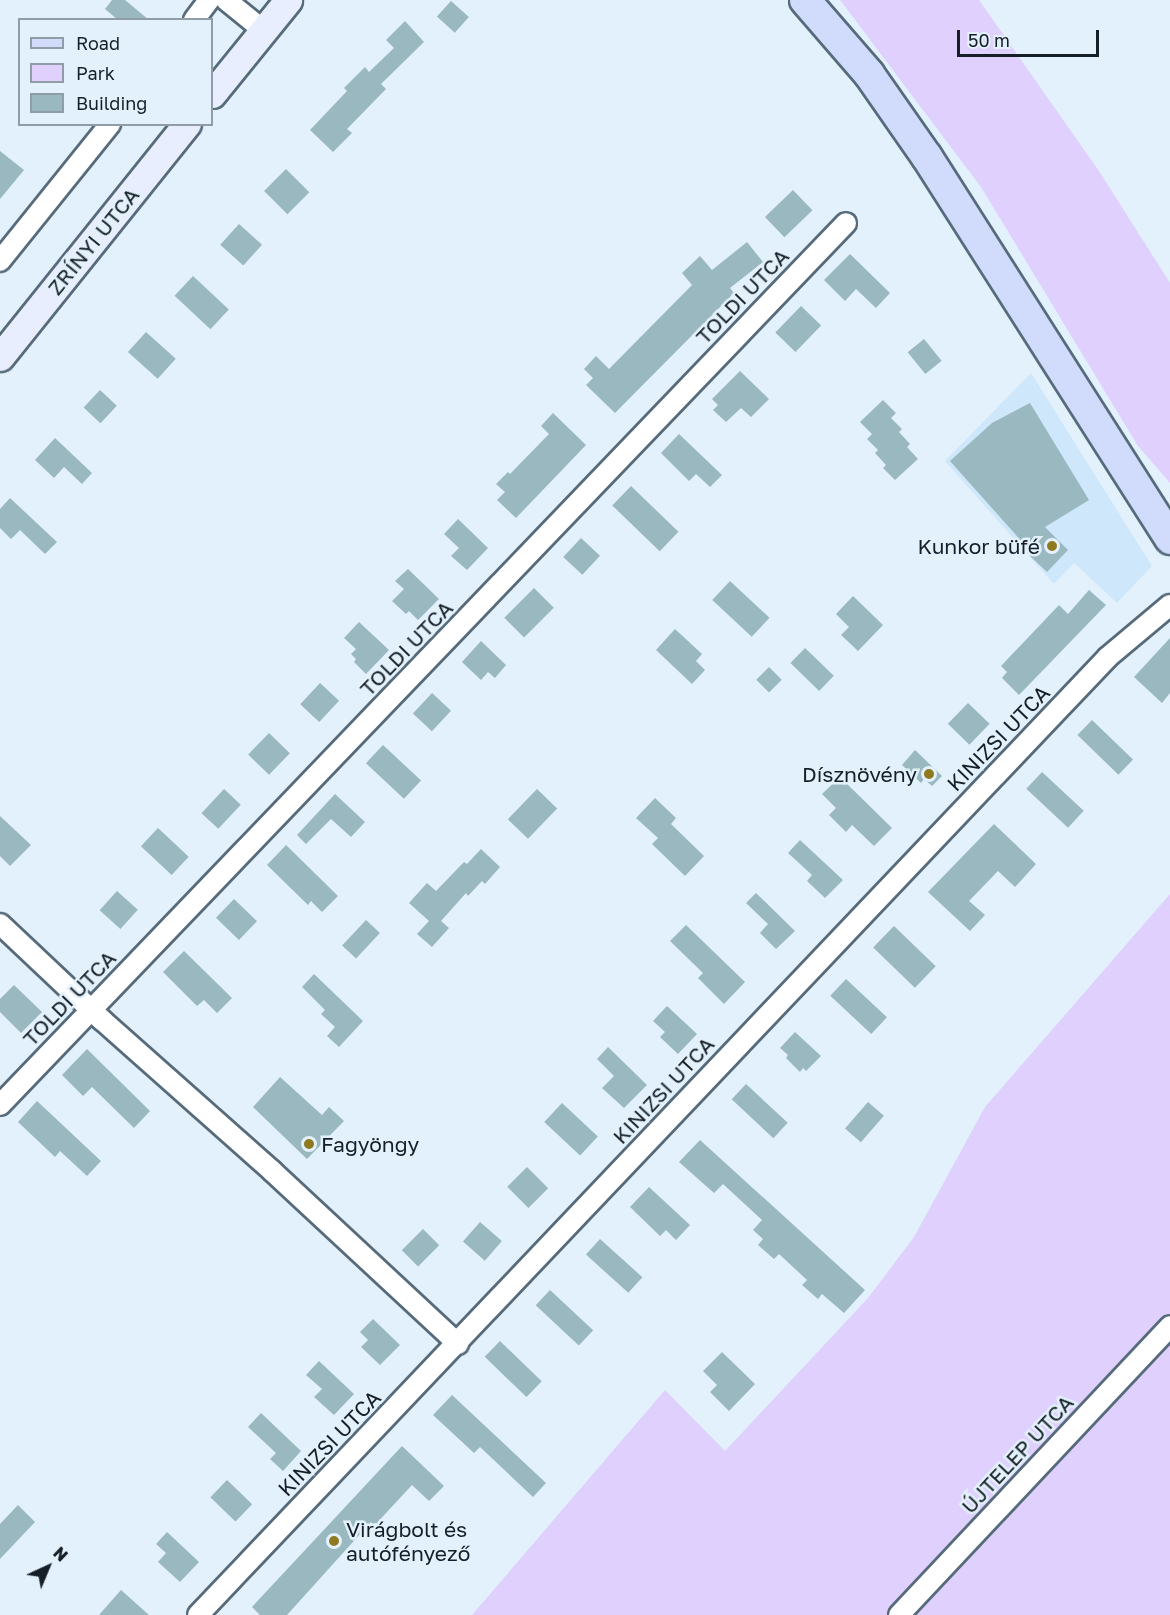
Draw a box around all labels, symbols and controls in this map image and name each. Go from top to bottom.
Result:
legend [18,18,213,126]
scale bar [960,18,1102,56]
text: 50 m [968,29,1010,51]
text: Road [76,32,120,54]
text: Park [76,62,115,84]
text: Building [76,92,147,114]
street label: ZRÍNYI UTCA [42,182,144,300]
street label: TOLDI UTCA [690,243,794,349]
place label: Kunkor büfé [918,533,1040,559]
marker: Kunkor büfé [1045,539,1059,553]
street label: TOLDI UTCA [354,595,458,701]
street label: KINIZSI UTCA [941,680,1055,796]
place label: Dísznövény [802,761,917,787]
marker: Dísznövény [922,767,936,781]
street label: TOLDI UTCA [17,945,121,1051]
street label: KINIZSI UTCA [607,1031,719,1149]
place label: Fagyöngy [321,1131,419,1157]
marker: Fagyöngy [302,1137,316,1151]
street label: KINIZSI UTCA [272,1385,386,1501]
street label: ÚJTELEP UTCA [956,1390,1078,1518]
place label: Virágbolt és autófényező [346,1516,470,1566]
marker: Virágbolt és autófényező [327,1534,341,1548]
north arrow [18,1537,78,1597]
text: N [49,1543,72,1565]

